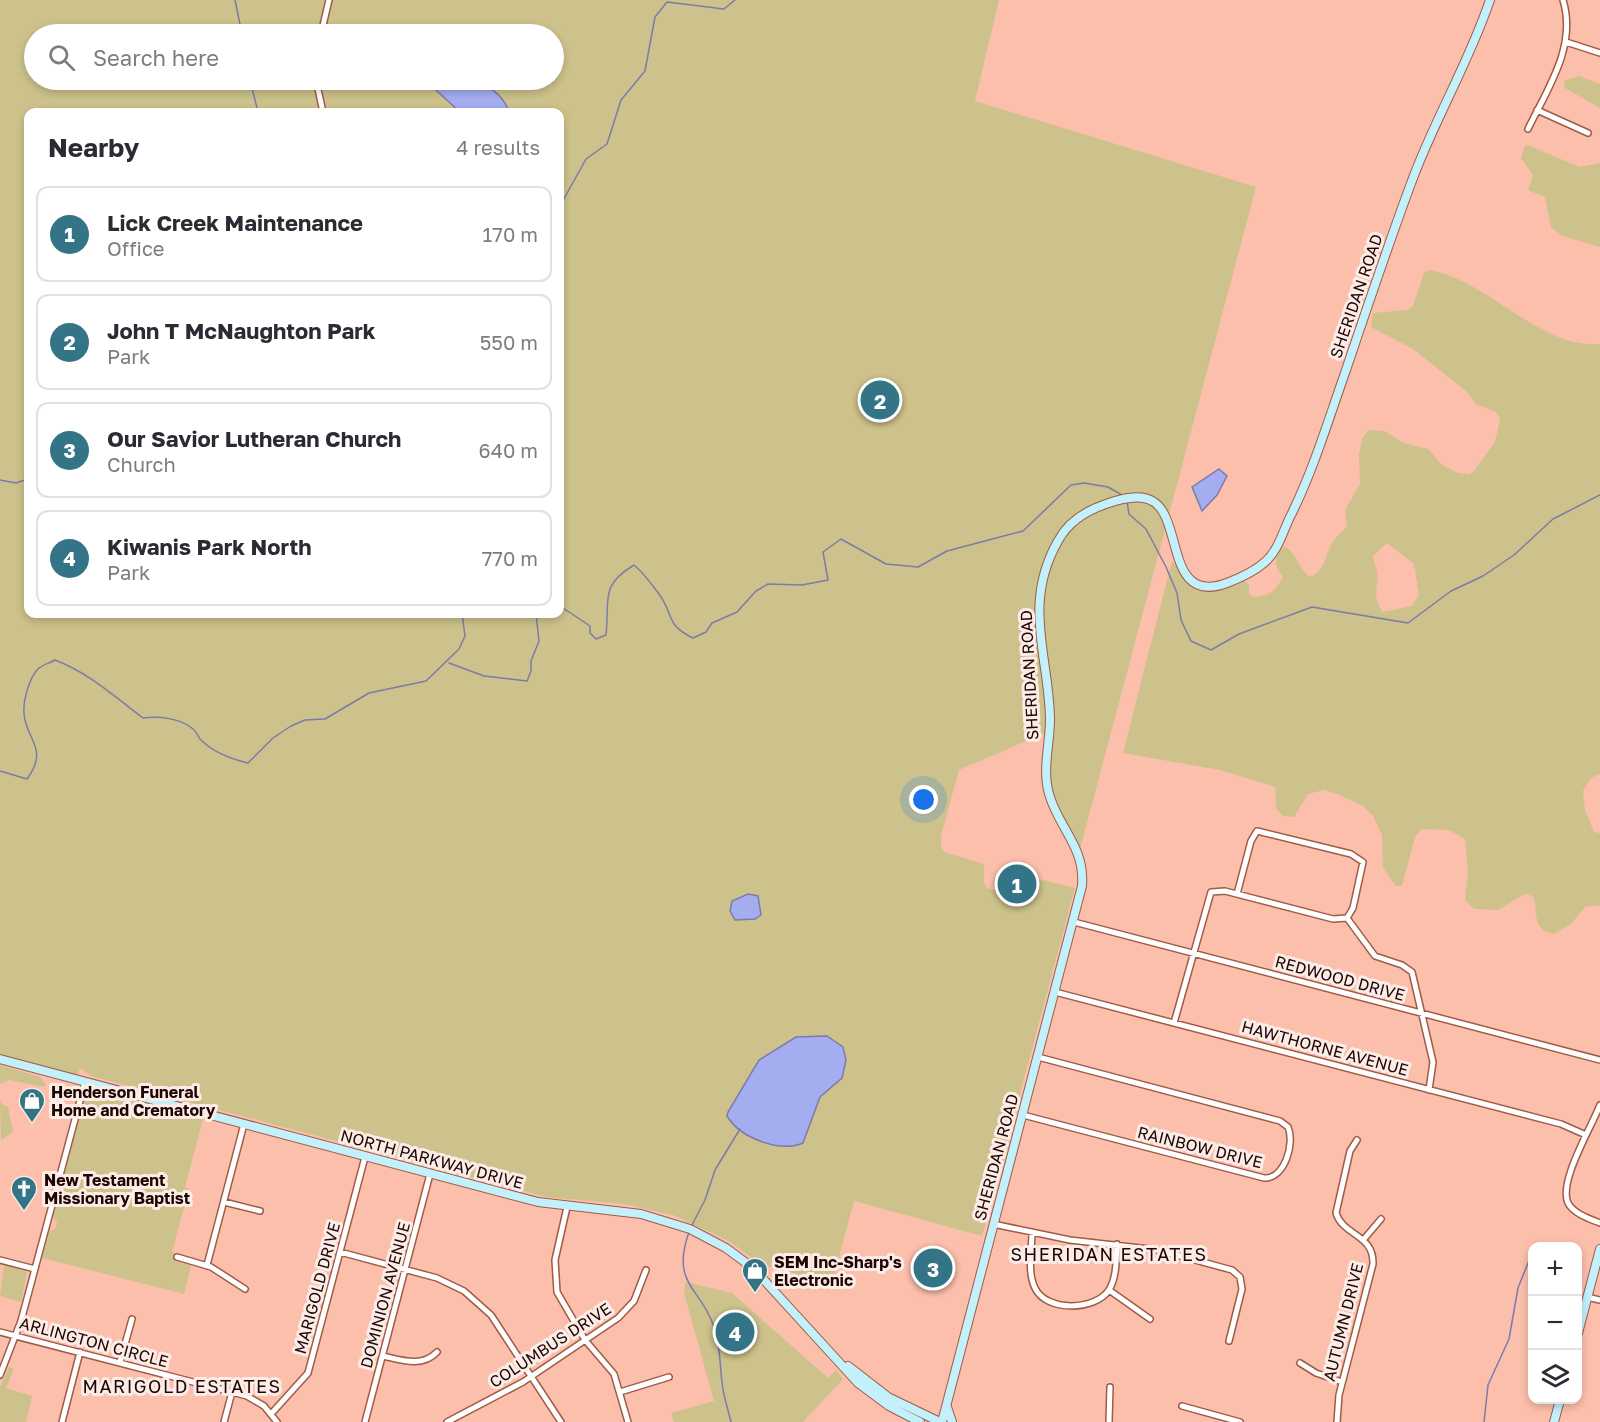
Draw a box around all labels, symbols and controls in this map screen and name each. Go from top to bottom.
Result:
search box [24,24,564,90]
icon: search [45,41,78,74]
text: Search here [93,44,219,71]
text: Nearby [48,132,139,163]
text: 4 results [456,135,540,159]
text: Lick Creek Maintenance [107,209,363,236]
text: 1 [64,222,75,246]
text: 170 m [483,222,538,246]
street label: SHERIDAN ROAD [1325,231,1387,361]
text: Office [107,236,164,260]
text: John T McNaughton Park [107,317,376,344]
text: 2 [63,330,76,354]
text: 550 m [480,330,538,354]
text: Park [107,344,150,368]
pin: 2 [860,378,900,422]
text: Our Savior Lutheran Church [107,425,401,452]
text: 3 [63,438,76,462]
text: 640 m [479,438,538,462]
text: Church [107,452,176,476]
text: Kiwanis Park North [107,533,312,560]
text: 4 [63,546,76,570]
text: 770 m [482,546,538,570]
text: Park [107,560,150,584]
street label: SHERIDAN ROAD [1016,609,1042,741]
your location [909,785,938,814]
pin: 1 [998,862,1036,906]
street label: REDWOOD DRIVE [1273,951,1407,1005]
street label: HAWTHORNE AVENUE [1239,1016,1411,1080]
place label: Henderson Funeral Home and Crematory [51,1082,216,1120]
shop icon: Henderson Funeral Home and Crematory [17,1086,47,1124]
street label: SHERIDAN ROAD [969,1092,1023,1222]
street label: RAINBOW DRIVE [1135,1122,1265,1172]
street label: NORTH PARKWAY DRIVE [339,1125,525,1193]
place label: New Testament Missionary Baptist [44,1170,190,1208]
church icon: New Testament Missionary Baptist [9,1174,39,1212]
street label: MARIGOLD DRIVE [290,1220,344,1356]
street label: DOMINION AVENUE [356,1220,414,1370]
map controls [1528,1242,1582,1404]
button: + [1528,1242,1582,1296]
district label: SHERIDAN ESTATES [1011,1243,1207,1265]
pin: 3 [914,1246,952,1290]
place label: SEM Inc-Sharp's Electronic [774,1252,902,1290]
shop icon: SEM Inc-Sharp's Electronic [740,1256,770,1294]
street label: AUTUMN DRIVE [1319,1261,1367,1383]
button: − [1528,1296,1582,1350]
street label: COLUMBUS DRIVE [485,1298,615,1392]
pin: 4 [716,1310,754,1354]
street label: ARLINGTON CIRCLE [18,1313,170,1371]
button: layers [1528,1350,1582,1404]
district label: MARIGOLD ESTATES [82,1375,282,1397]

